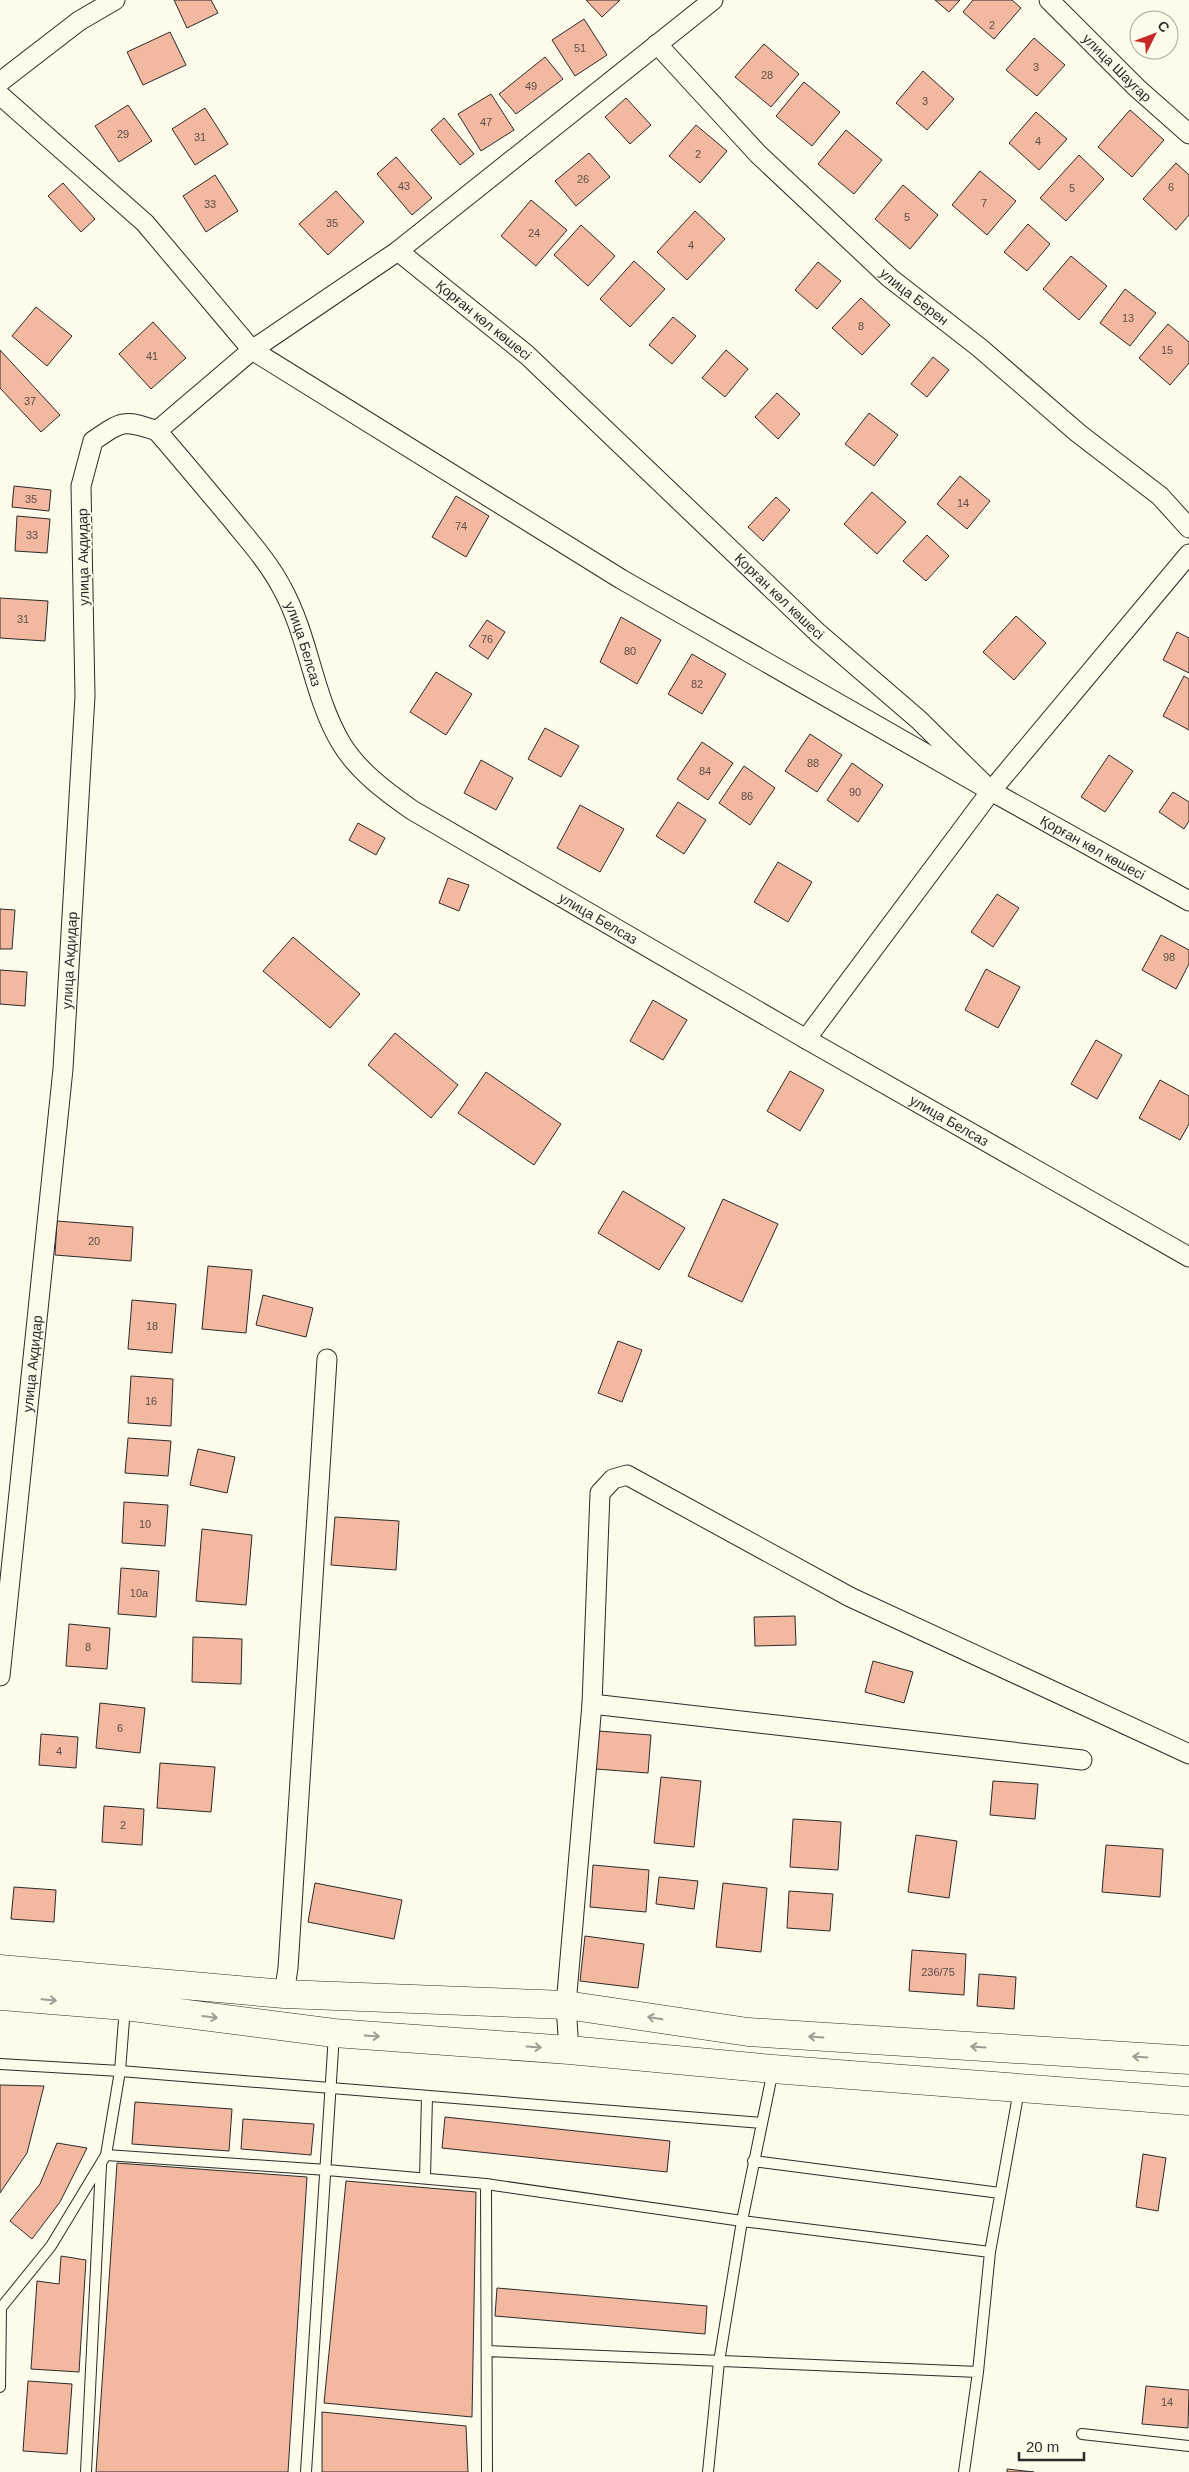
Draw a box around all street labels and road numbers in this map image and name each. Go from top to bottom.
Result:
street label: улица Шаугар [1079,30,1155,105]
street label: улица Берен [877,265,952,328]
street label: Қорған көл көшесі [433,277,535,363]
street label: улица Акдидар [74,508,92,606]
street label: Қорған көл көшесі [732,550,827,643]
street label: улица Белсаз [282,599,325,688]
street label: Қорған көл көшесі [1038,812,1148,883]
street label: улица Белсаз [556,889,640,947]
street label: улица Акдидар [59,911,80,1010]
street label: улица Белсаз [907,1092,991,1149]
street label: улица Акдидар [19,1314,45,1413]

